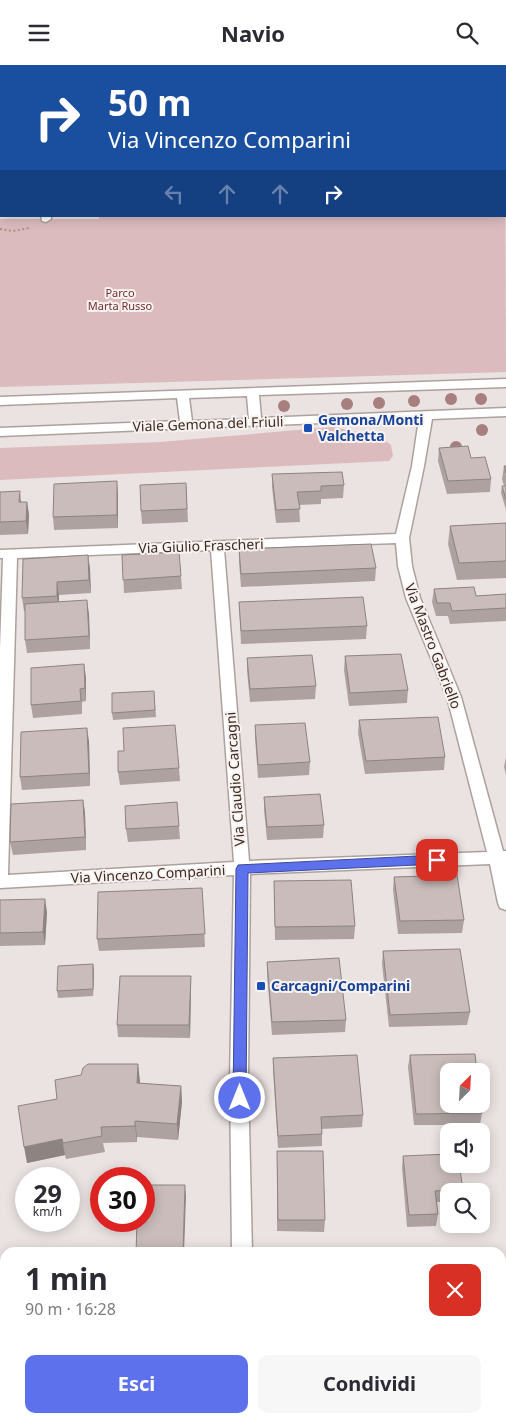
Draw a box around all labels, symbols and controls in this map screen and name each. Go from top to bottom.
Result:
text: Navio [221,18,285,48]
icon: menu [25,19,53,47]
icon: search [453,19,481,47]
text: 50 m [108,79,191,126]
icon: right [25,85,90,150]
text: Via Vincenzo Comparini [108,124,351,154]
icon: left [160,180,188,208]
icon: ahead [213,180,241,208]
icon: ahead [266,180,294,208]
icon: right [319,180,347,208]
park label: Parco Marta Russo [88,285,153,313]
place label: Gemona/Monti Valchetta [318,410,424,445]
street label: Viale Gemona del Friuli [132,411,284,436]
marker: Gemona/Monti Valchetta [302,422,314,434]
street label: Via Giulio Frascheri [138,534,264,557]
street label: Via Mastro Gabriello [401,580,466,711]
street label: Via Claudio Carcagni [220,711,249,847]
pin [416,839,458,881]
icon: arrive [423,846,451,874]
street label: Via Vincenzo Comparini [70,860,226,887]
place label: Carcagni/Comparini [271,976,410,995]
marker: Carcagni/Comparini [255,980,267,992]
north arrow [440,1063,490,1113]
map controls [440,1063,490,1233]
position arrow [213,1071,265,1123]
button: sound [440,1123,490,1173]
speed limit sign: 30 [90,1167,155,1232]
text: 29 [33,1176,62,1210]
button: search [440,1183,490,1233]
text: km/h [33,1203,62,1220]
text: 1 min [25,1258,108,1299]
button: close [429,1264,481,1316]
text: 90 m · 16:28 [25,1298,116,1320]
button: Esci [25,1355,248,1413]
button: Condividi [258,1355,481,1413]

